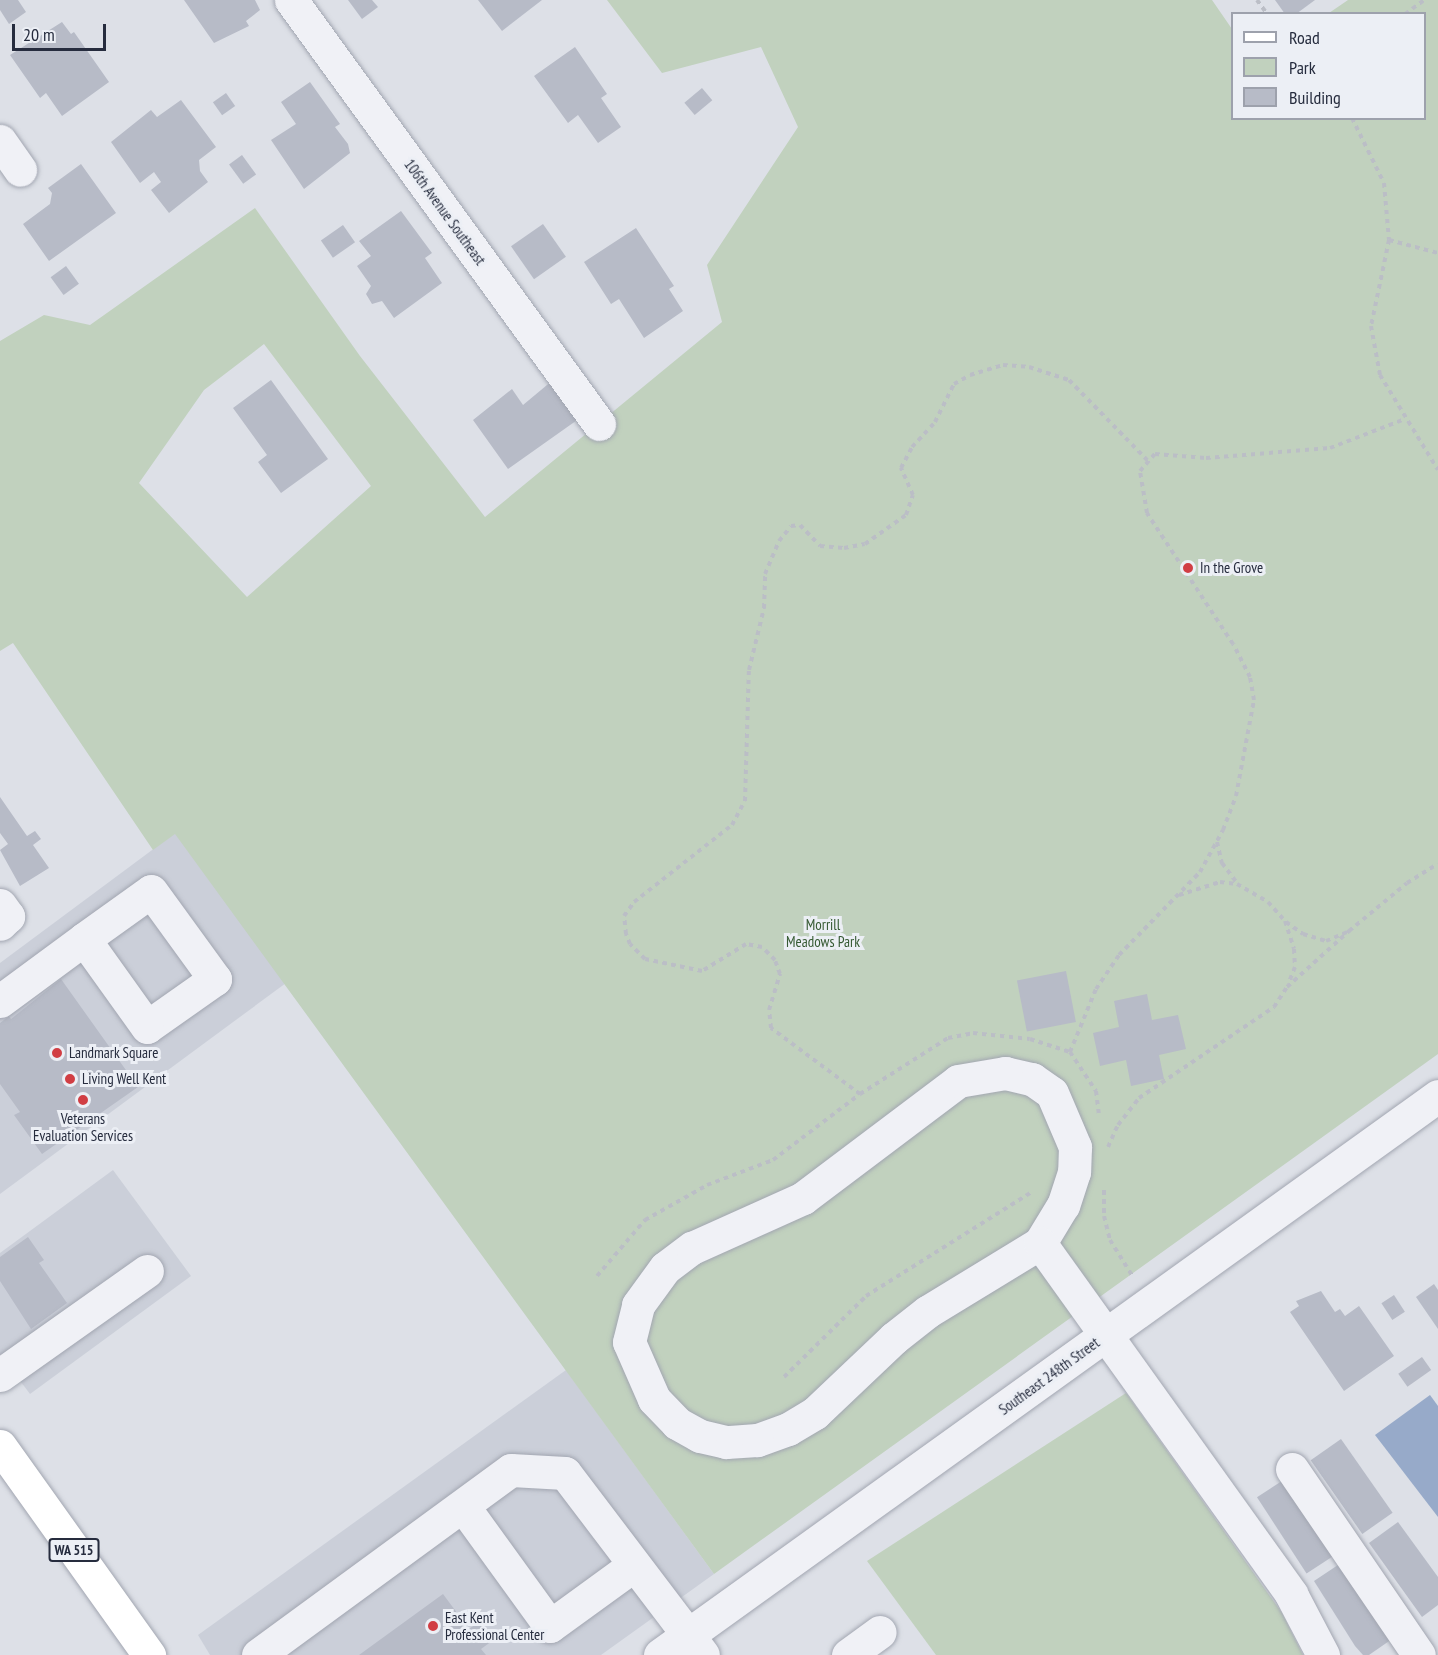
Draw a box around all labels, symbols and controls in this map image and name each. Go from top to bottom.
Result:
scale bar [15,12,110,50]
legend [1231,12,1426,120]
text: 20 m [23,23,55,46]
text: Road [1289,26,1320,49]
text: Park [1289,56,1316,79]
text: Building [1289,86,1341,109]
street label: 106th Avenue Southeast [400,155,490,269]
place label: In the Grove [1200,559,1263,577]
marker: In the Grove [1181,561,1195,575]
park label: Morrill Meadows Park [786,915,860,950]
place label: Landmark Square [69,1044,159,1062]
marker: Landmark Square [50,1046,64,1060]
place label: Living Well Kent [82,1070,166,1088]
marker: Living Well Kent [63,1072,77,1086]
marker: Veterans Evaluation Services [76,1093,90,1107]
place label: Veterans Evaluation Services [33,1109,133,1144]
street label: Southeast 248th Street [995,1333,1103,1419]
road number: WA 515 [47,1539,101,1561]
place label: East Kent Professional Center [445,1608,544,1643]
marker: East Kent Professional Center [426,1619,440,1633]

